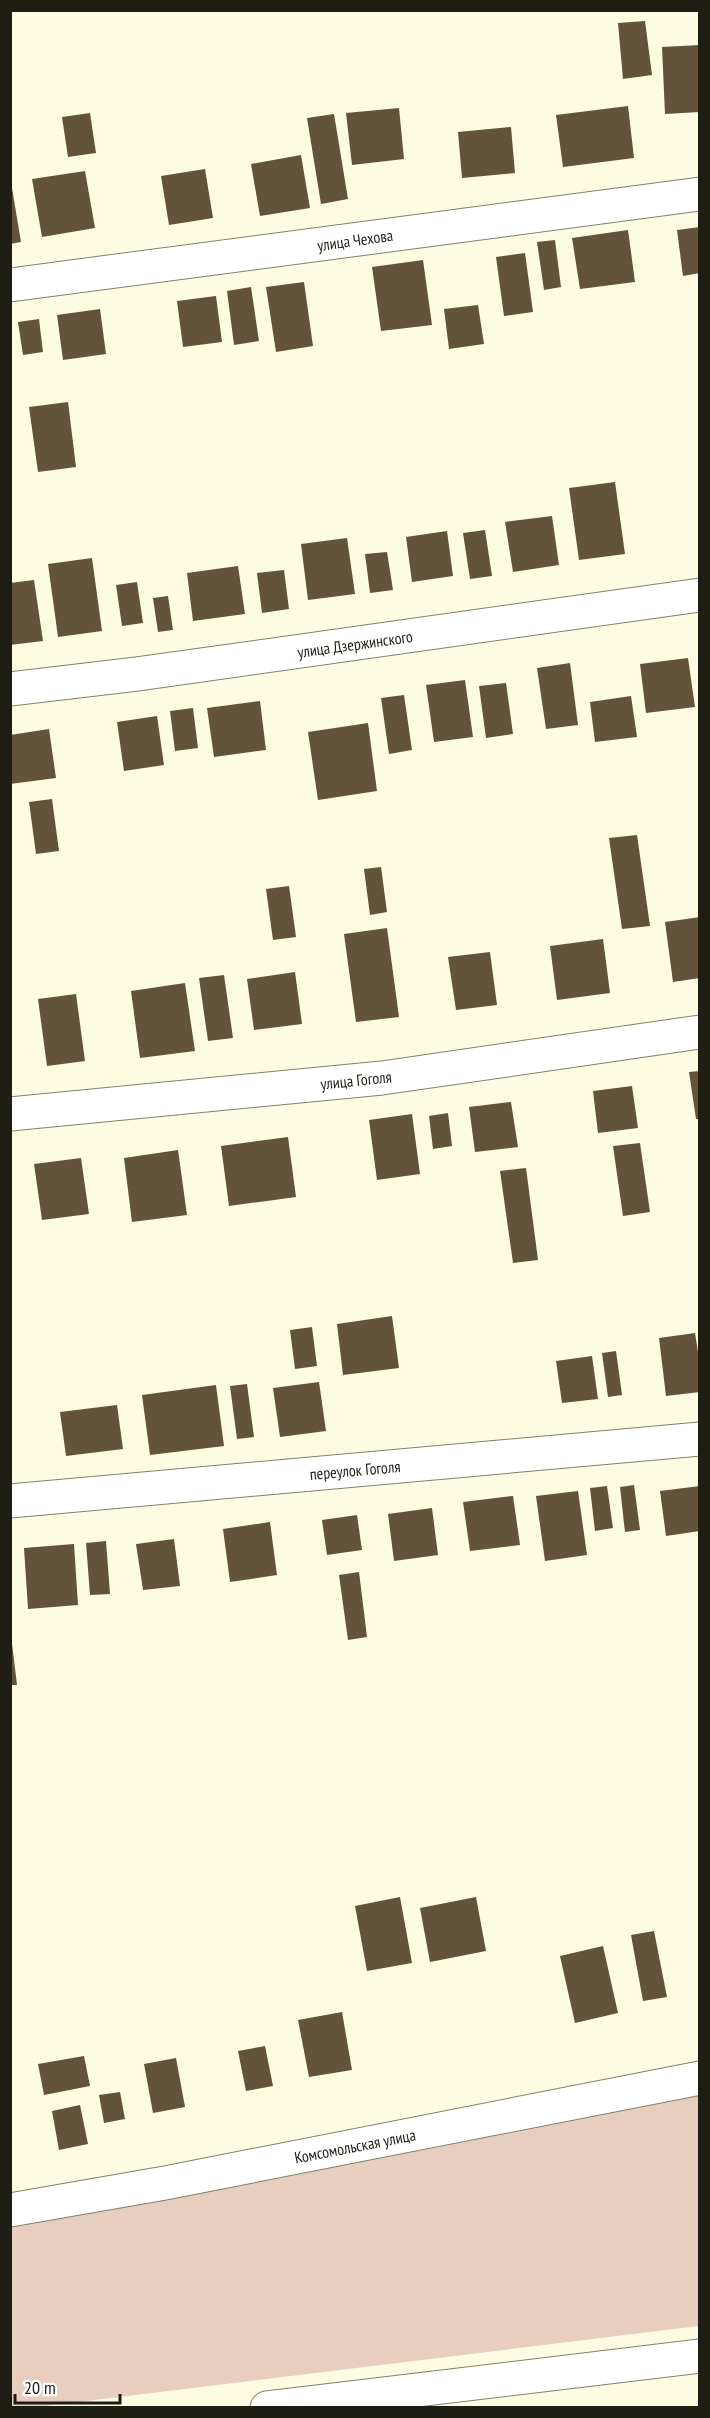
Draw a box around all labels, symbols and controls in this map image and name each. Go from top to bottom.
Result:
street label: улица Чехова [316,225,394,255]
street label: улица Дзержинского [296,626,414,662]
street label: улица Гоголя [319,1066,393,1094]
street label: переулок Гоголя [309,1456,401,1484]
street label: Комсомольская улица [293,2124,417,2168]
scale bar [15,2367,120,2405]
text: 20 m [24,2376,56,2399]

